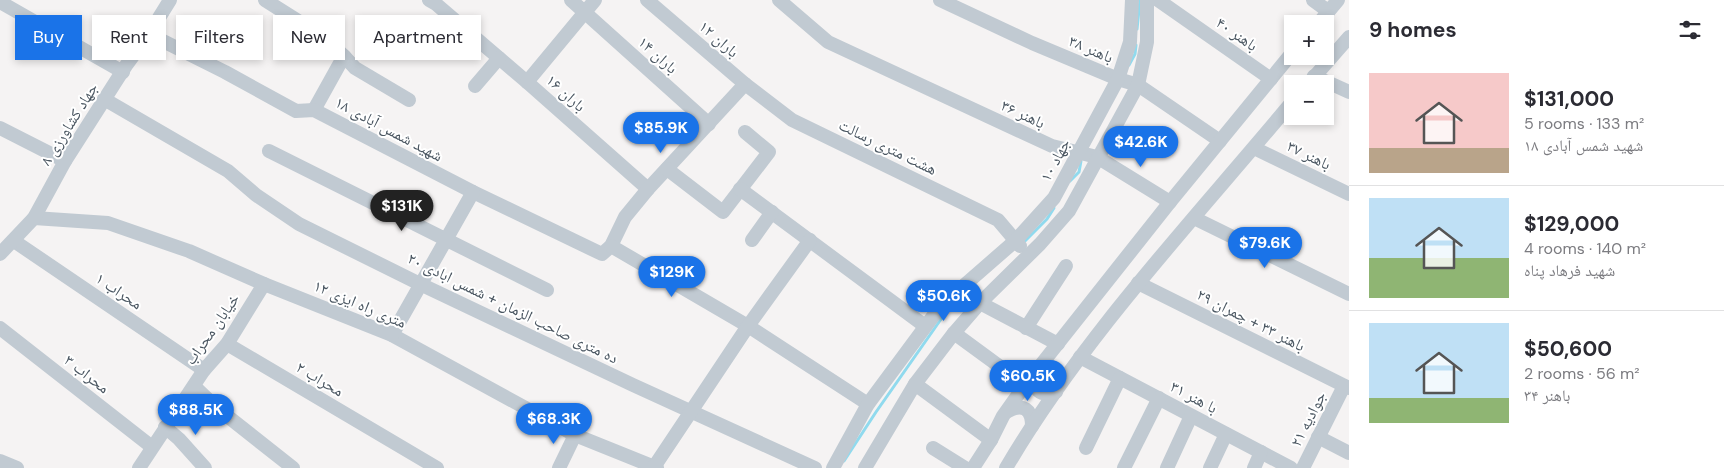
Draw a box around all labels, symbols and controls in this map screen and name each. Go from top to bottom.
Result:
street label: باهنر ۴۰ [1212,12,1262,56]
chip: Buy [15,15,82,60]
chip: Rent [92,15,166,60]
chip: Filters [176,15,263,60]
chip: New [273,15,345,60]
chip: Apartment [355,15,481,60]
map controls [1284,15,1334,125]
button: + [1284,15,1334,65]
street label: باران ۱۲ [695,16,743,62]
text: 9 homes [1369,16,1457,44]
icon: filters [1676,16,1704,44]
street label: باهنر ۳۸ [1066,30,1116,68]
street label: باران ۱۴ [634,32,682,78]
street label: باران ۱۶ [542,70,590,116]
button: − [1284,75,1334,125]
street label: جهاد کشاورزی ۸ [35,79,103,169]
text: $131,000 [1524,85,1614,113]
street label: شهید شمس آبادی ۱۸ [331,92,447,166]
icon: home [1409,93,1469,153]
street label: باهنر ۳۶ [998,95,1048,133]
pin: $85.9K [620,112,702,154]
text: 5 rooms · 133 m² [1524,113,1644,134]
street label: هشت متری رسالت [835,114,941,180]
text: $85.9K [634,117,688,138]
pin: $42.6K [1100,126,1182,168]
text: $42.6K [1114,131,1168,152]
street label: جهاد ۱۰ [1035,135,1075,185]
street label: باهنر ۳۷ [1284,135,1334,175]
text: شهید شمس آبادی ۱۸ [1524,135,1643,156]
pin: $131K [367,190,437,232]
text: $131K [381,195,423,216]
text: $129,000 [1524,210,1619,238]
icon: home [1409,218,1469,278]
pin: $79.6K [1224,226,1306,269]
text: $79.6K [1239,232,1291,253]
text: 4 rooms · 140 m² [1524,238,1646,259]
street label: ده متری صاحب الزمان + شمس ابادی ۲۰ [404,248,622,368]
pin: $129K [637,256,707,298]
text: شهید فرهاد پناه [1524,260,1615,281]
text: $129K [649,261,695,282]
street label: محراب ۱ [92,268,146,314]
street label: ۱۲ متری راه ایزی [310,275,410,333]
pin: $50.6K [903,280,985,322]
street label: باهنر ۳۳ + چمران ۲۹ [1193,284,1309,356]
text: $50.6K [917,285,971,306]
street label: خیابان محراب [180,289,244,369]
text: $50,600 [1524,335,1612,363]
icon: home [1409,343,1469,403]
street label: محراب ۳ [60,350,114,398]
street label: محراب ۲ [292,357,348,401]
pin: $60.5K [987,360,1069,402]
text: 2 rooms · 56 m² [1524,363,1640,384]
text: $60.5K [1001,365,1055,386]
street label: با هنر ۳۱ [1167,376,1221,418]
text: باهنر ۳۴ [1524,385,1570,406]
street label: جوادیه ۲۱ [1285,388,1331,450]
pin: $88.5K [155,394,237,436]
text: $88.5K [169,399,223,420]
pin: $68.3K [513,402,595,445]
text: $68.3K [527,408,581,429]

